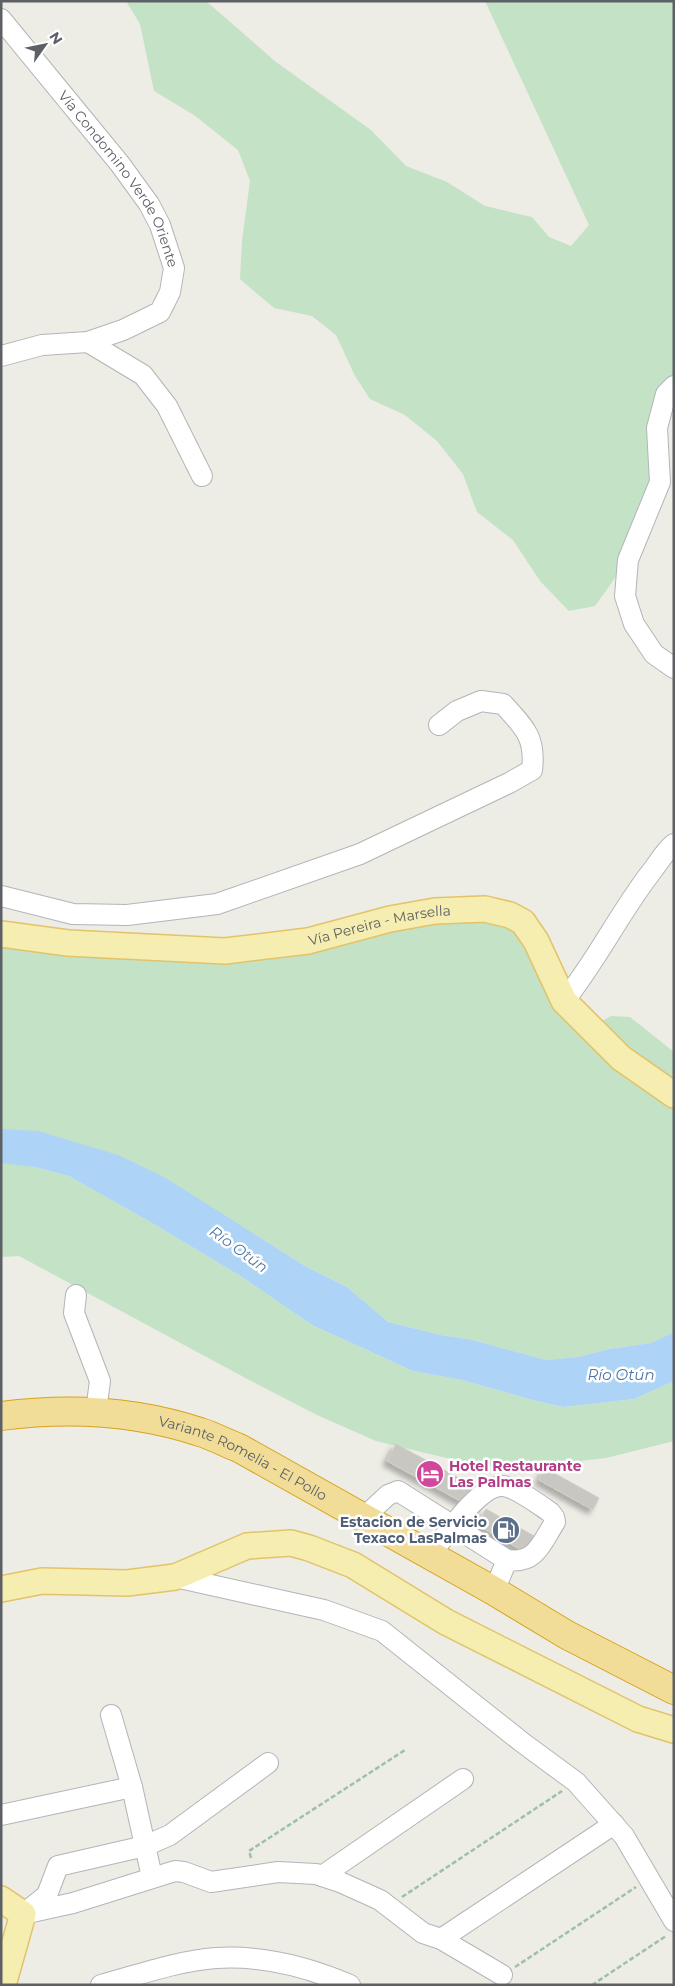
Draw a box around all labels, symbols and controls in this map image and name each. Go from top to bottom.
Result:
north arrow [20,20,70,70]
text: N [45,28,67,48]
street label: Vía Condomino Verde Oriente [55,87,182,270]
street label: Vía Pereira - Marsella [306,901,451,949]
water label: Río Otún [206,1222,272,1276]
water label: Río Otún [587,1365,655,1384]
street label: Variante Romelia - El Pollo [157,1412,331,1505]
place label: Hotel Restaurante Las Palmas [449,1457,582,1491]
hotel icon: Hotel Restaurante Las Palmas [415,1459,445,1489]
place label: Estacion de Servicio Texaco LasPalmas [340,1513,488,1547]
fuel station icon: Estacion de Servicio Texaco LasPalmas [491,1515,521,1545]

